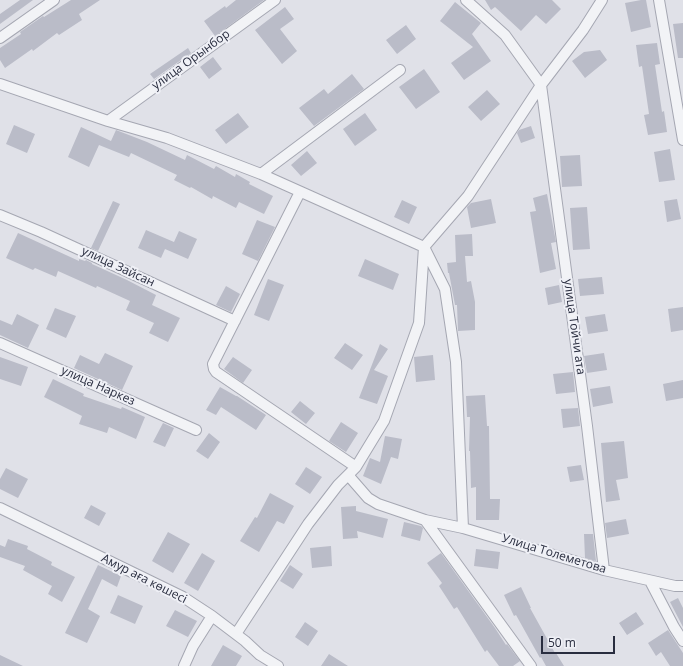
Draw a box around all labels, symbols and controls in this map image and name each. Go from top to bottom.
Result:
street label: улица Орынбор [149,27,233,93]
street label: улица Зайсан [79,244,157,290]
street label: улица Тойчи ата [560,278,588,376]
street label: улица Наркез [59,363,137,409]
street label: Улица Толеметова [500,531,608,577]
street label: Амур аға көшесі [99,551,189,607]
scale bar [543,628,617,654]
text: 50 m [548,634,576,651]

